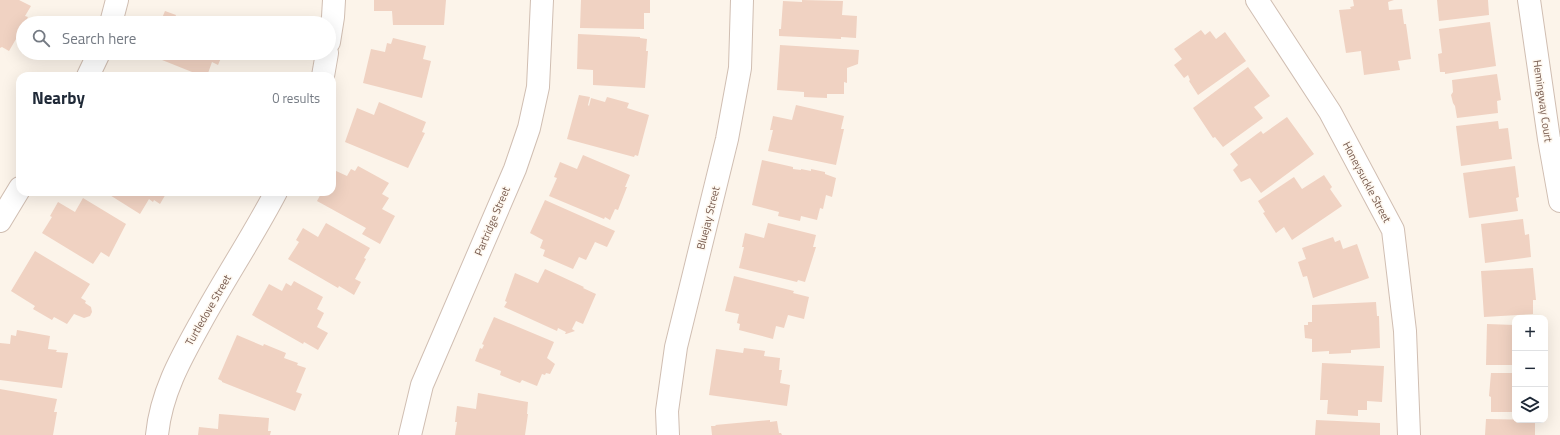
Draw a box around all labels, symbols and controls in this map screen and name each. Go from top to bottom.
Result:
search box [16,16,336,60]
icon: search [30,27,52,49]
text: Search here [62,27,136,50]
street label: Hemingway Court [1529,59,1557,143]
text: Nearby [32,85,85,111]
text: 0 results [272,88,320,108]
street label: Honeysuckle Street [1339,139,1395,225]
street label: Partridge Street [470,184,514,258]
street label: Bluejay Street [692,185,724,251]
street label: Turtledove Street [181,271,235,348]
map controls [1512,315,1548,423]
button: + [1512,315,1548,351]
button: − [1512,351,1548,387]
button: layers [1512,387,1548,423]

